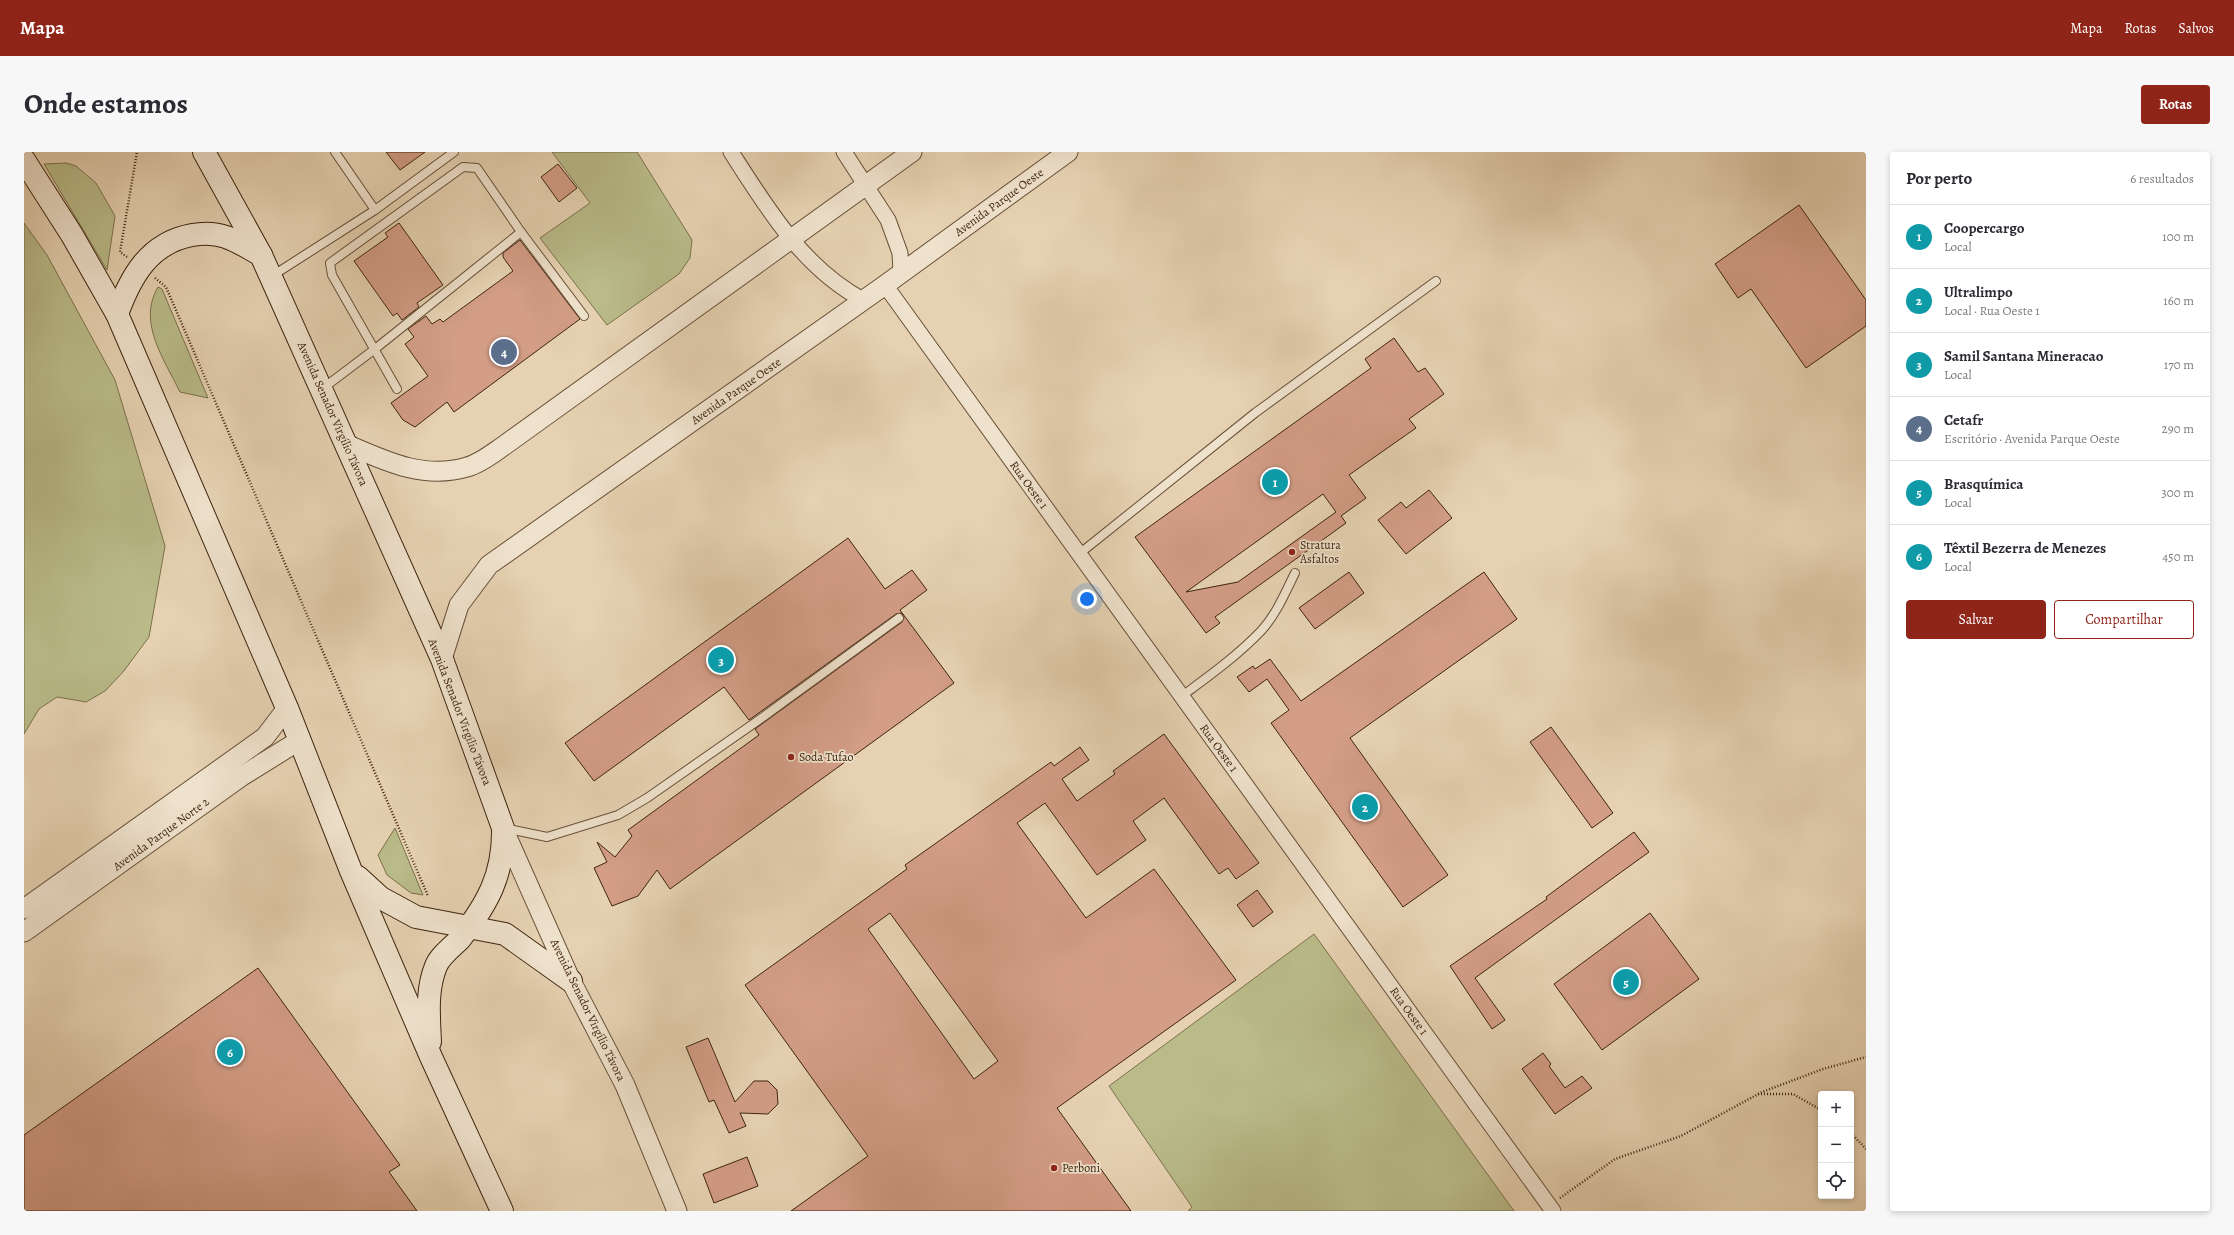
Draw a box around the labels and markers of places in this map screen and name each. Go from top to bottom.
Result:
pin: 4 [491,337,517,367]
pin: 1 [1262,467,1288,497]
place label: Stratura Asfaltos [1299,537,1341,567]
marker: Stratura Asfaltos [1287,547,1297,557]
pin: 3 [708,645,734,675]
place label: Soda Tufao [799,749,854,765]
marker: Soda Tufao [786,752,796,762]
pin: 2 [1352,792,1378,822]
pin: 5 [1613,967,1639,997]
pin: 6 [217,1037,243,1067]
place label: Perboni [1062,1160,1100,1176]
marker: Perboni [1049,1163,1059,1173]

